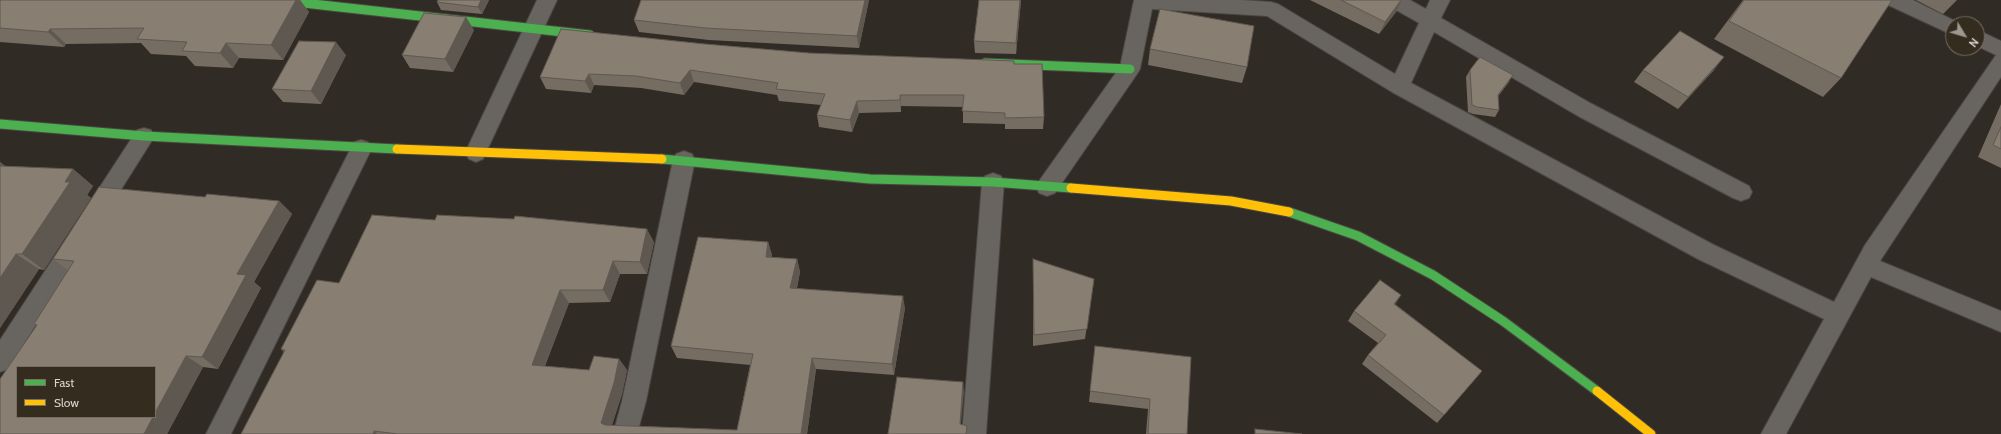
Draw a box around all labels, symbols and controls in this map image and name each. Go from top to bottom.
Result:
north arrow [1945,16,1985,56]
text: N [1966,35,1982,50]
legend [16,366,156,418]
text: Fast [54,375,74,390]
text: Slow [54,395,79,410]

